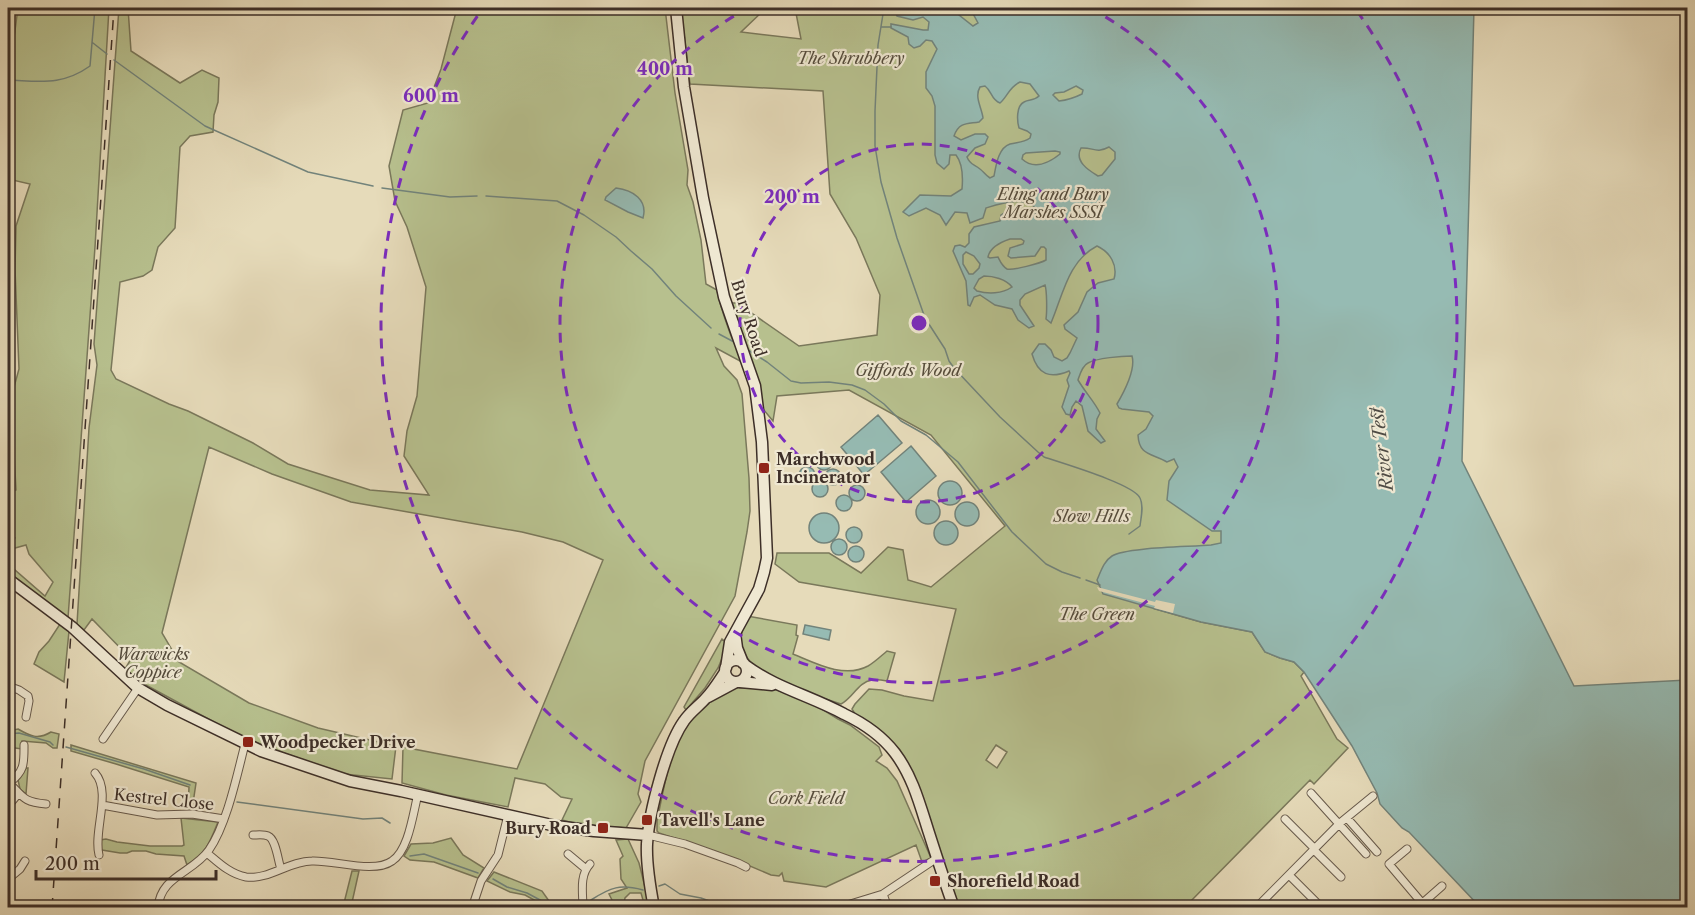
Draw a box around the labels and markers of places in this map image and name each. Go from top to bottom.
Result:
centre of rings [909,313,929,333]
place label: Marchwood Incinerator [776,449,875,487]
marker: Marchwood Incinerator [757,461,771,475]
place label: Woodpecker Drive [259,732,416,752]
marker: Woodpecker Drive [241,735,255,749]
place label: Tavell's Lane [659,810,765,830]
marker: Tavell's Lane [640,813,654,827]
place label: Bury Road [505,818,591,838]
marker: Bury Road [596,821,610,835]
place label: Shorefield Road [947,871,1080,891]
marker: Shorefield Road [928,874,942,888]

